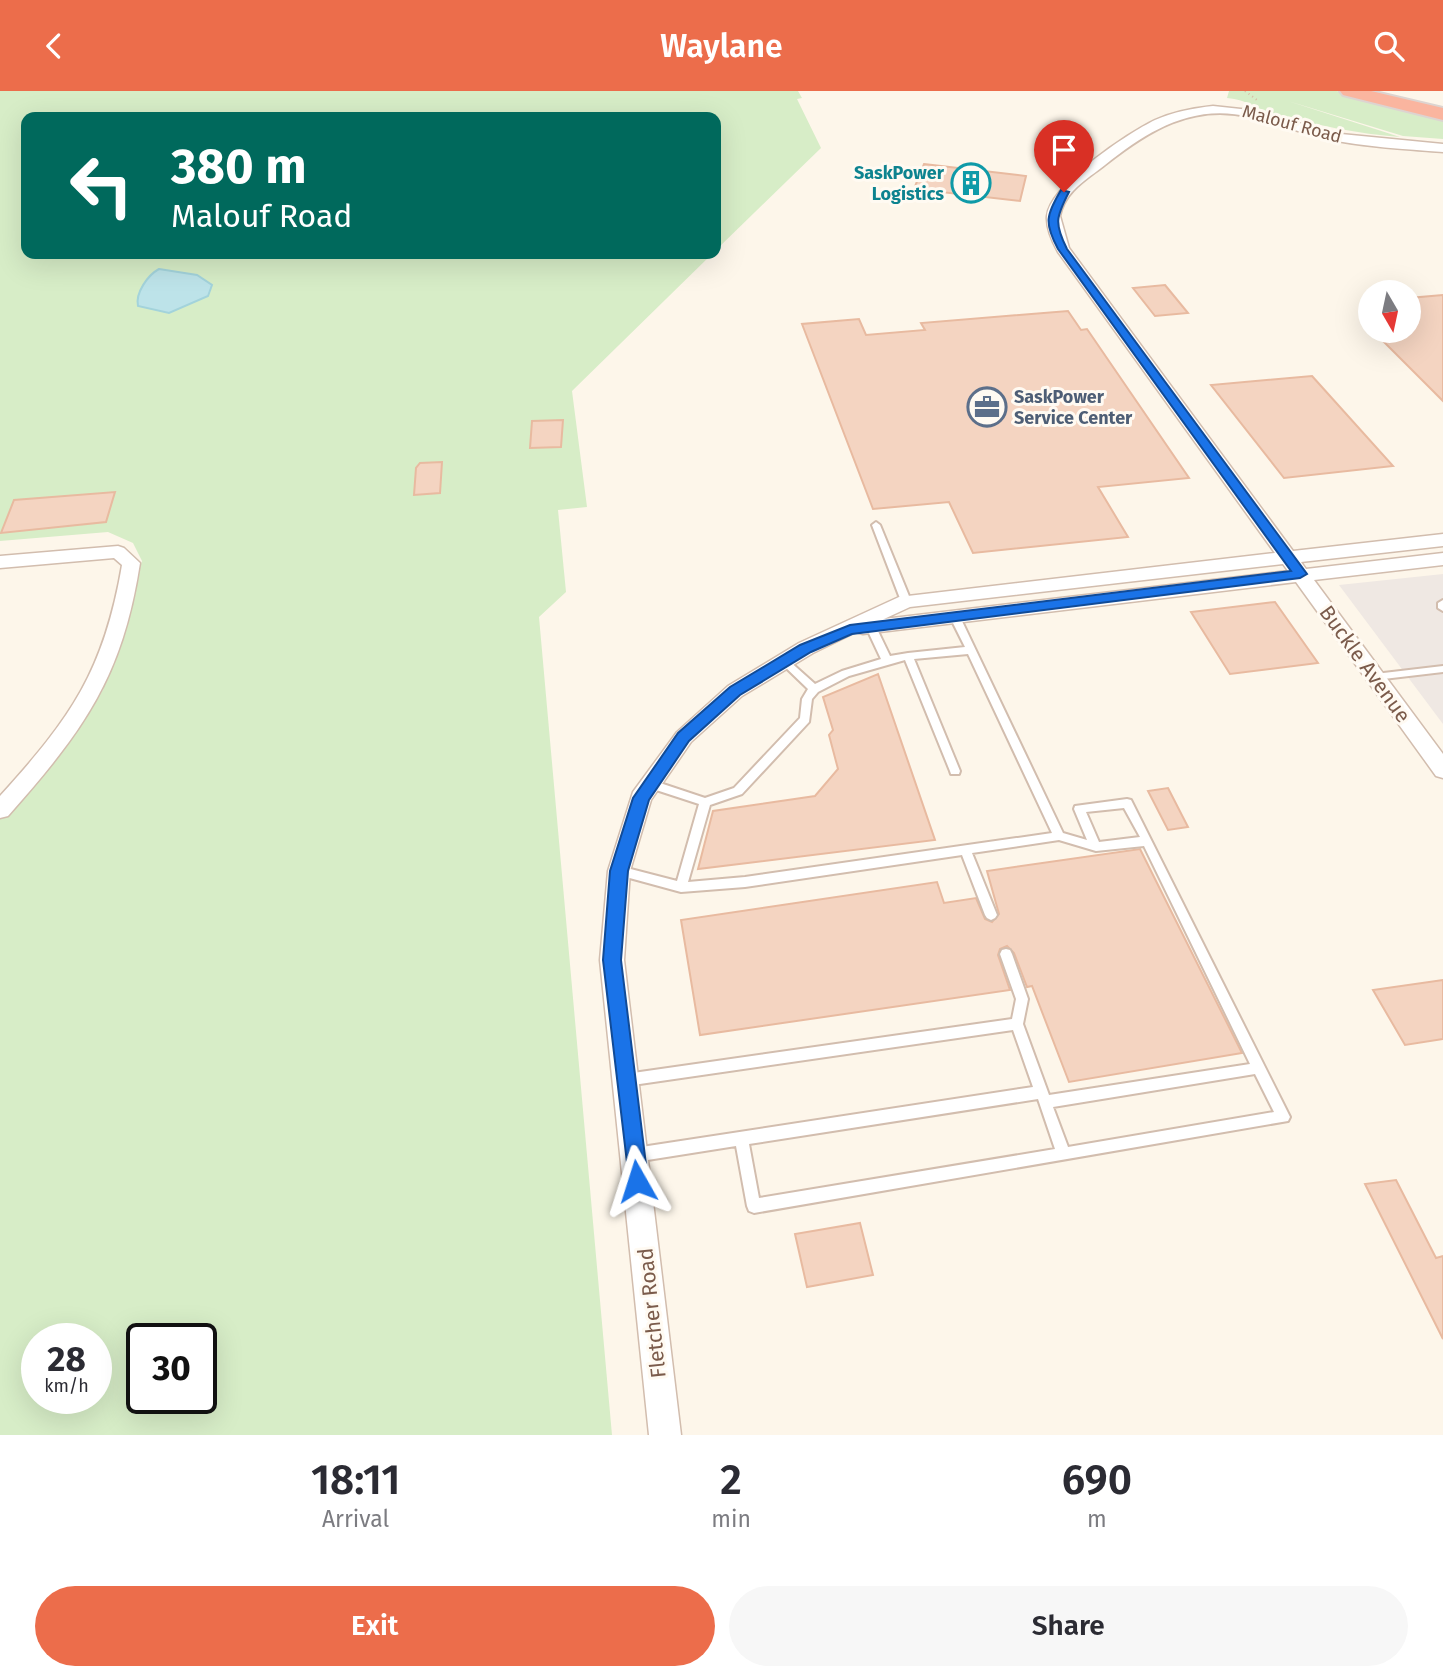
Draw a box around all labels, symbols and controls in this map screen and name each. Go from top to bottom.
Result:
icon: back [35,27,73,65]
text: Waylane [660,27,783,65]
icon: search [1370,27,1408,65]
street label: Malouf Road [1240,100,1344,148]
pin [1034,120,1094,192]
icon: arrive [1045,131,1083,169]
text: 380 m [171,137,307,196]
icon: left [56,140,147,231]
place label: SaskPower Logistics [854,162,945,205]
building icon: SaskPower Logistics [950,162,992,204]
text: Malouf Road [171,197,353,235]
north arrow [1358,280,1421,343]
map controls [1358,280,1421,343]
office icon: SaskPower Service Center [966,386,1008,428]
place label: SaskPower Service Center [1014,386,1133,429]
street label: Buckle Avenue [1314,600,1416,728]
position arrow [600,1144,674,1218]
street label: Fletcher Road [632,1247,672,1379]
speed limit sign: 30 [126,1323,217,1414]
text: 28 [47,1338,86,1380]
text: km/h [44,1375,89,1397]
text: 18:11 [311,1455,400,1505]
text: 2 [720,1455,742,1505]
text: 690 [1062,1455,1132,1505]
text: Arrival [322,1505,389,1533]
text: min [711,1505,751,1533]
text: m [1087,1505,1107,1533]
button: Exit [35,1586,715,1666]
button: Share [729,1586,1408,1666]

